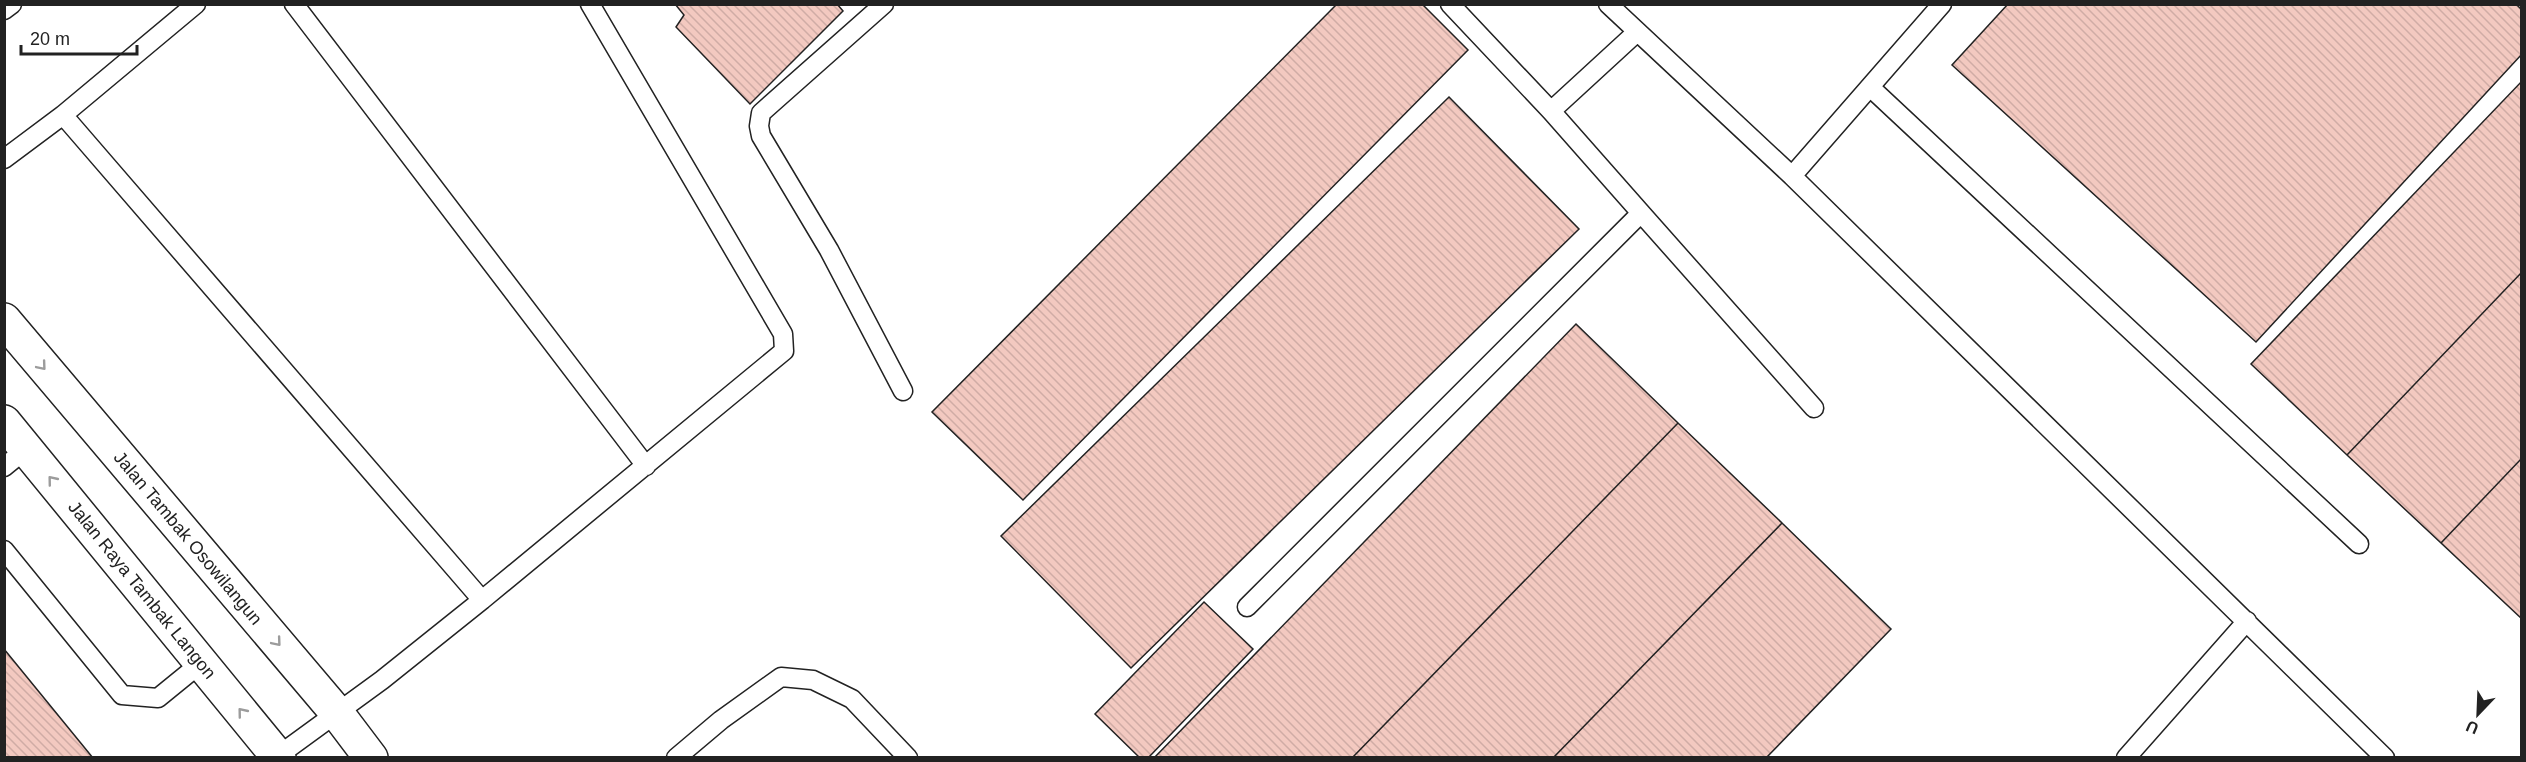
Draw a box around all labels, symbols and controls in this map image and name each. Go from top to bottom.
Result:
scale bar [21,18,136,56]
text: 20 m [30,29,70,49]
one-way arrow [34,359,45,370]
street label: Jalan Tambak Osowilangun [110,447,266,629]
one-way arrow [48,476,59,487]
street label: Jalan Raya Tambak Langon [64,497,220,683]
one-way arrow [270,635,281,646]
north arrow [2448,684,2508,744]
one-way arrow [239,708,250,719]
text: U [2464,717,2481,737]

